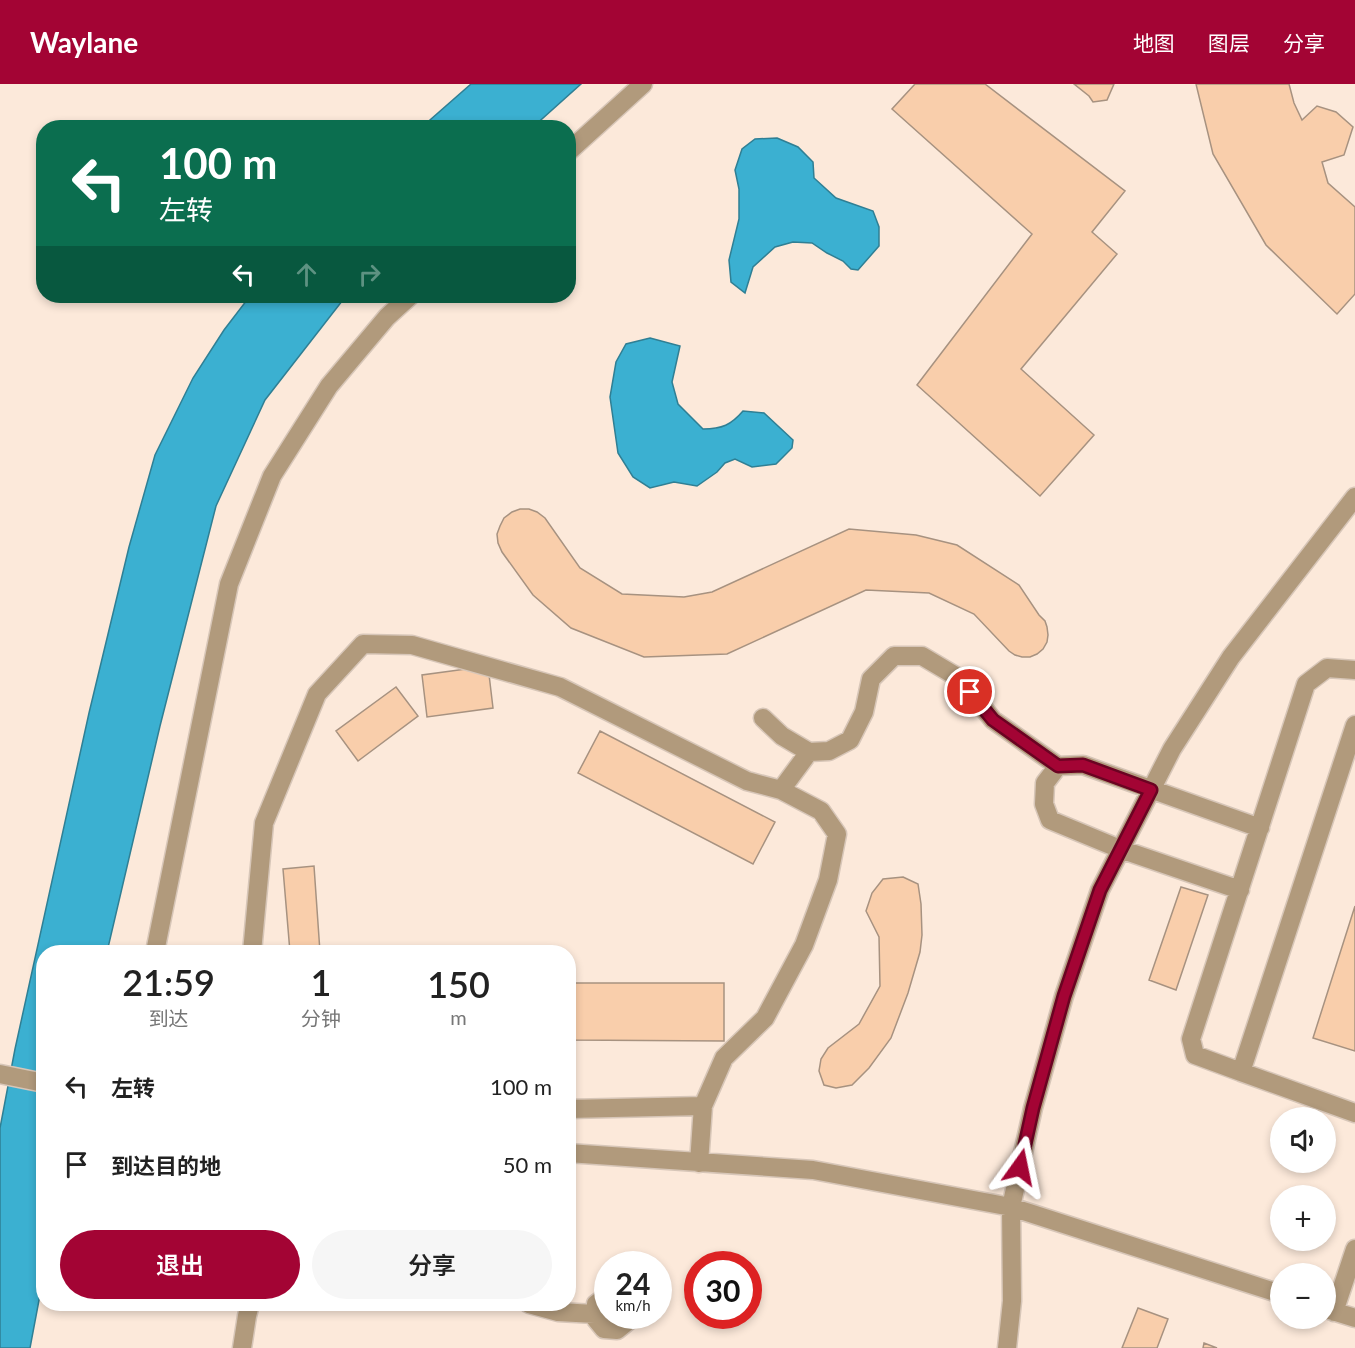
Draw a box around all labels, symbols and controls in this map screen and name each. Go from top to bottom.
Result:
text: Waylane [30,25,138,59]
text: 地图 [1133,30,1175,55]
text: 图层 [1208,30,1250,55]
text: 分享 [1283,30,1325,55]
text: 100 m [159,138,277,188]
icon: left [60,144,138,222]
text: 左转 [159,193,213,226]
icon: left [227,258,260,291]
icon: ahead [290,258,323,291]
icon: right [353,258,386,291]
pin [944,666,995,717]
icon: arrive [953,675,986,708]
text: 21:59 [122,960,215,1004]
text: 1 [311,960,331,1004]
text: 150 [427,962,490,1006]
text: m [450,1005,467,1029]
text: 到达 [149,1006,189,1030]
text: 分钟 [301,1006,341,1030]
icon: left [60,1070,93,1103]
text: 100 m [490,1073,552,1100]
text: 左转 [111,1074,155,1101]
map controls [1270,1107,1336,1329]
button: sound [1270,1107,1336,1173]
position arrow [988,1135,1052,1199]
icon: arrive [60,1148,93,1181]
text: 50 m [503,1151,552,1178]
text: 到达目的地 [111,1152,221,1179]
button: + [1270,1185,1336,1251]
button: 退出 [60,1230,300,1299]
button: 分享 [312,1230,552,1299]
speed limit sign: 30 [684,1251,762,1329]
button: − [1270,1263,1336,1329]
text: 24 [616,1265,650,1301]
text: km/h [615,1296,651,1314]

